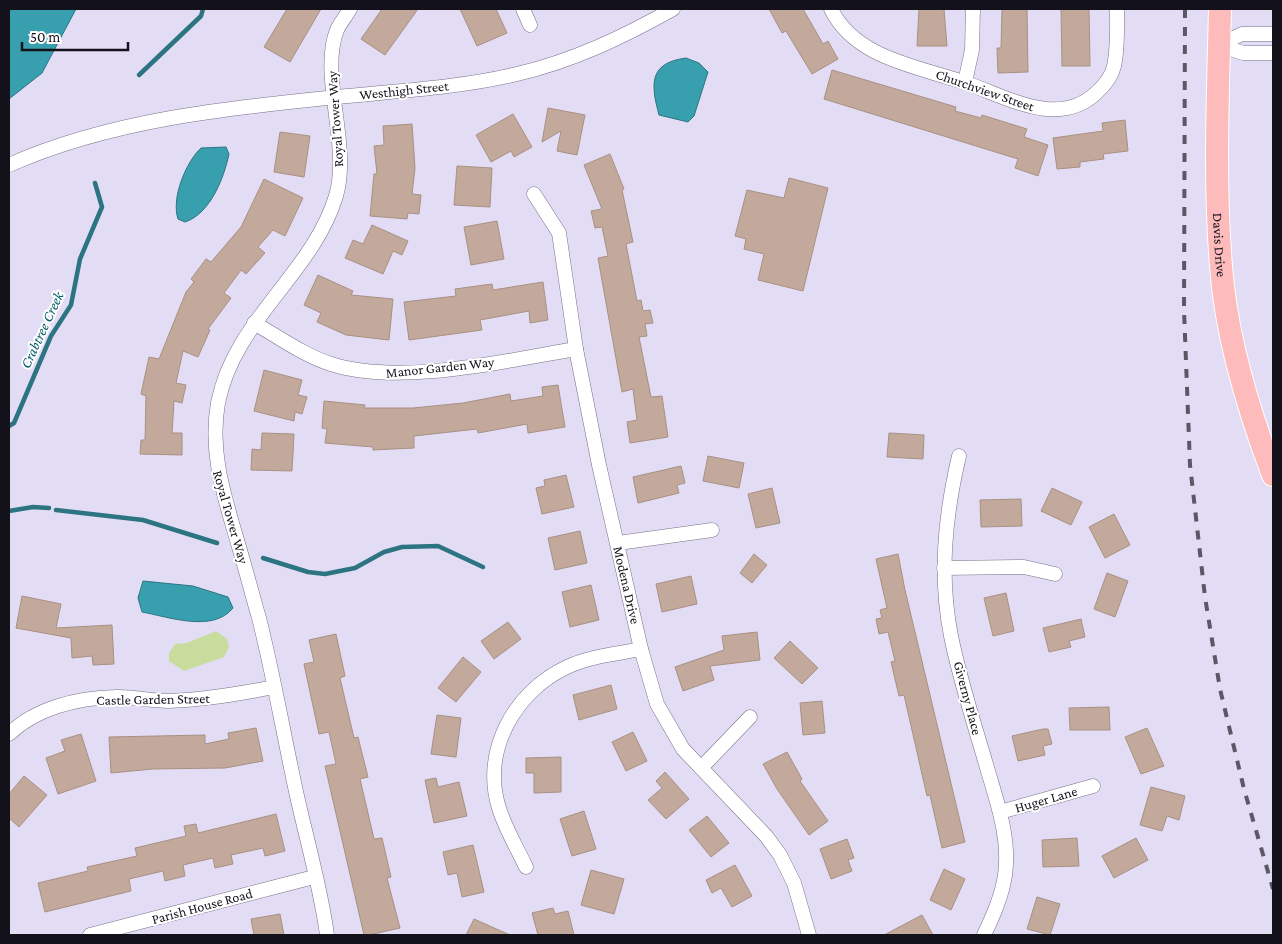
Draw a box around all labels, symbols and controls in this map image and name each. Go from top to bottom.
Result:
scale bar [22,20,129,52]
text: 50 m [30,29,60,45]
street label: Churchview Street [934,66,1037,114]
street label: Royal Tower Way [324,70,346,168]
street label: Westhigh Street [359,77,450,103]
street label: Davis Drive [1210,212,1230,278]
water label: Crabtree Creek [17,288,67,371]
street label: Manor Garden Way [385,353,496,381]
street label: Royal Tower Way [210,468,252,566]
street label: Modena Drive [610,545,644,625]
street label: Giverny Place [950,659,986,737]
street label: Castle Garden Street [96,690,210,708]
street label: Huger Lane [1013,782,1079,816]
street label: Parish House Road [150,885,255,927]

